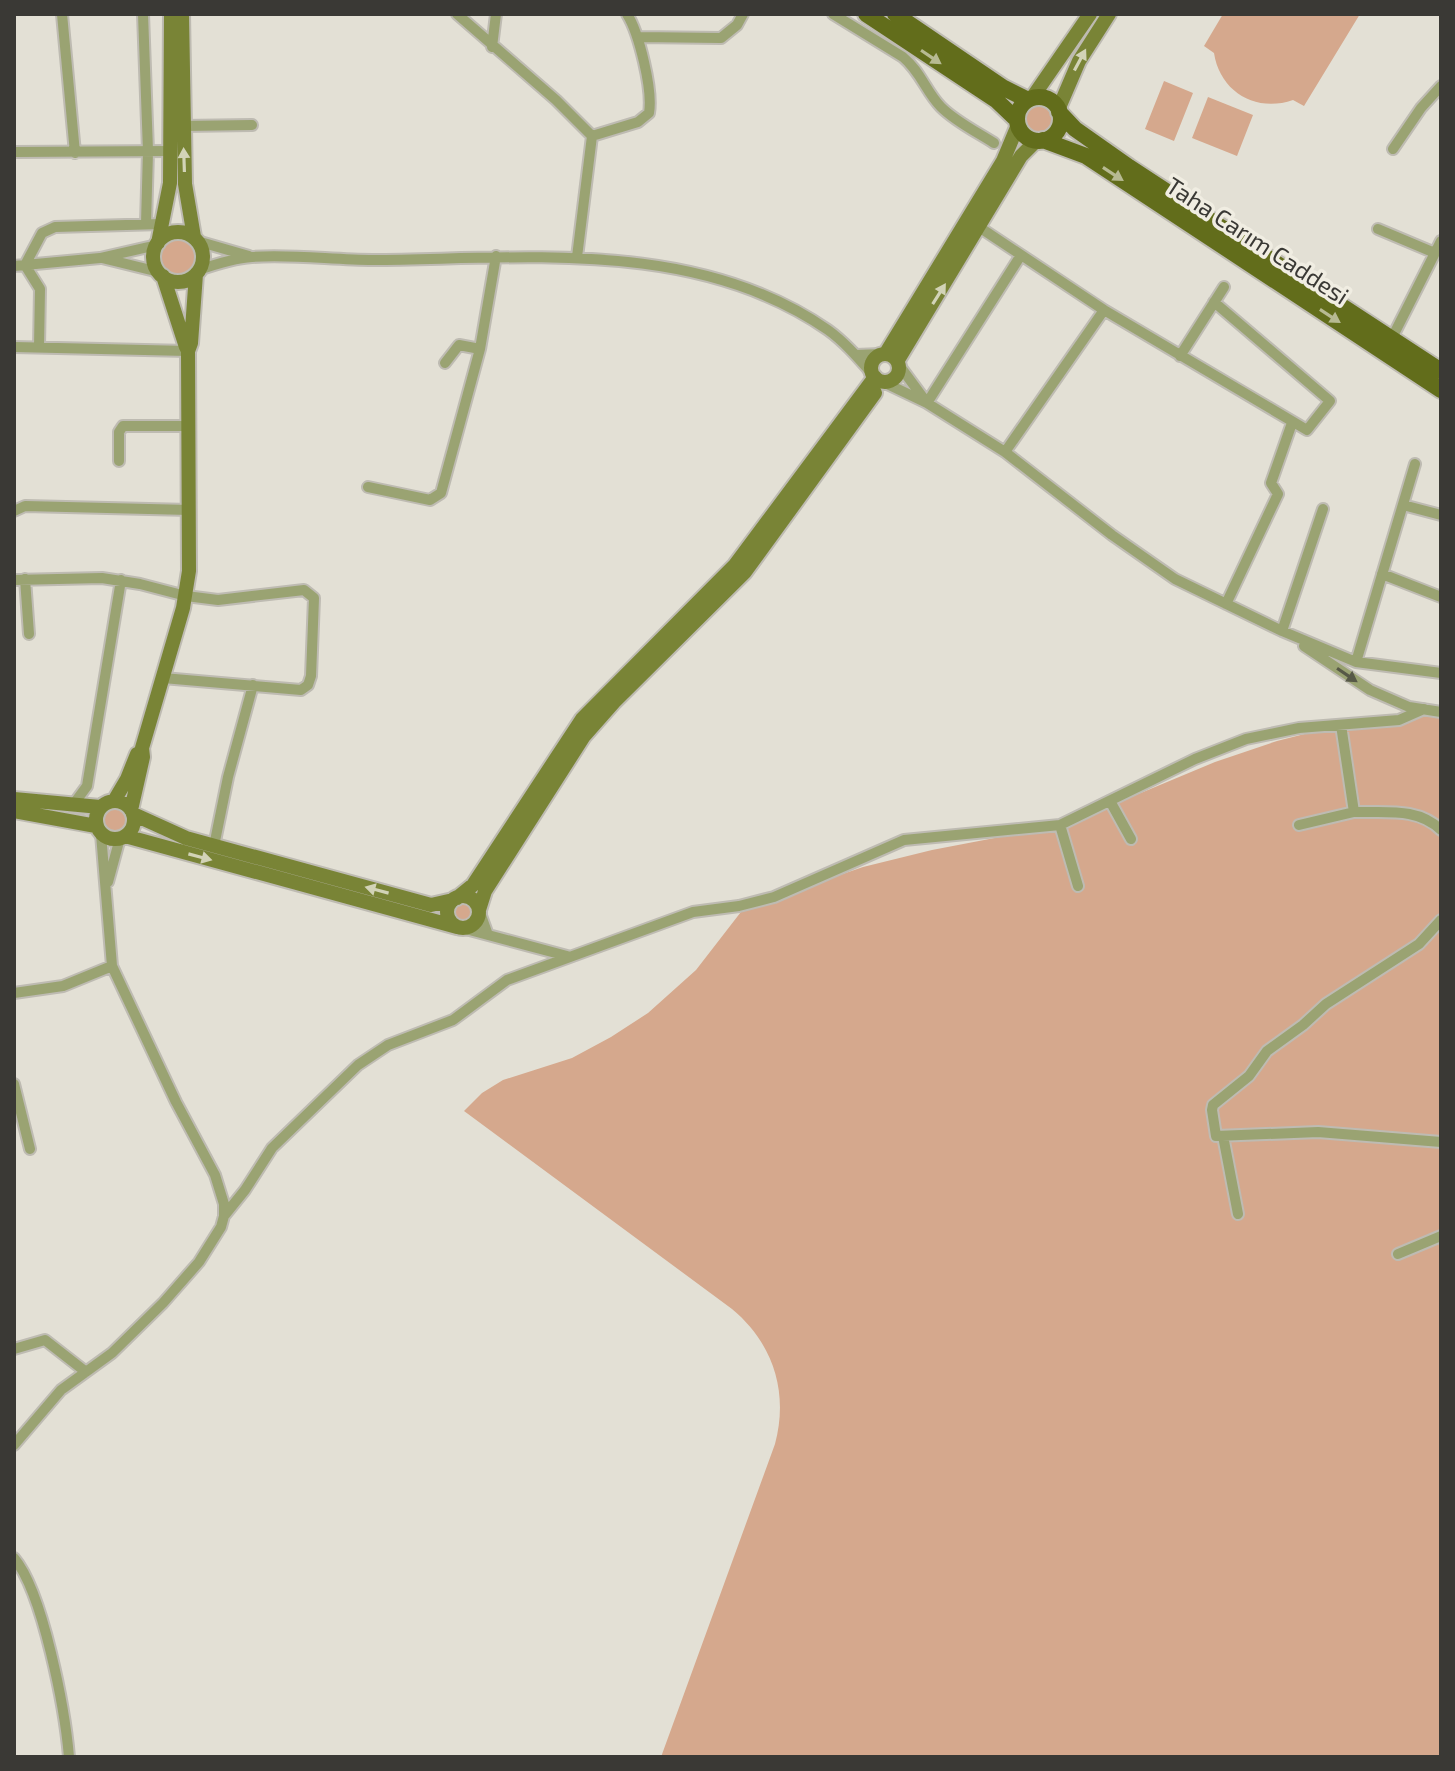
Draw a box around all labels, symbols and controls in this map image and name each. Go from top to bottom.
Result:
one-way arrow [921,49,942,64]
one-way arrow [1073,49,1087,71]
one-way arrow [178,147,191,172]
one-way arrow [1102,166,1123,181]
street label: Taha Carım Caddesi [1161,170,1355,310]
one-way arrow [931,283,945,305]
one-way arrow [1319,309,1341,323]
one-way arrow [1337,667,1358,682]
one-way arrow [188,851,213,863]
one-way arrow [365,883,389,896]

